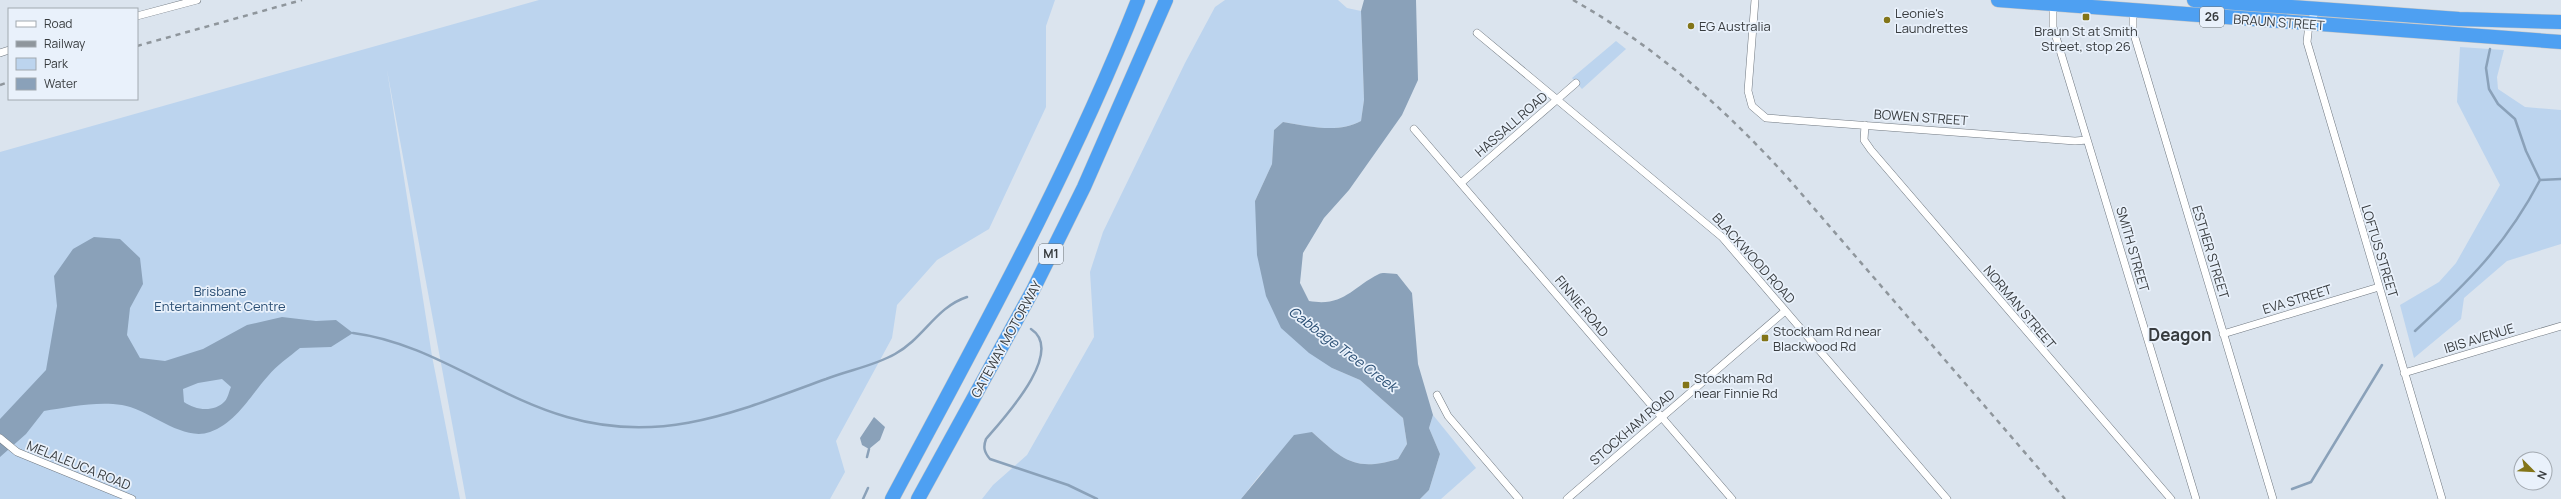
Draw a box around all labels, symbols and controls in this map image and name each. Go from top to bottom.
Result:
place label: Leonie's Laundrettes [1895,4,1968,37]
road number: 26 [2200,7,2224,27]
legend [8,8,138,100]
street label: BRAUN STREET [2233,10,2325,34]
marker: Braun St at Smith Street, stop 26 [2081,12,2091,22]
text: Road [44,15,72,32]
marker: Leonie's Laundrettes [1882,15,1892,25]
place label: EG Australia [1699,17,1771,35]
marker: EG Australia [1686,21,1696,31]
place label: Braun St at Smith Street, stop 26 [2034,22,2138,55]
text: Railway [44,35,86,52]
text: Park [44,55,69,72]
text: Water [44,75,78,92]
street label: HASSALL ROAD [1471,87,1551,161]
street label: BOWEN STREET [1873,105,1969,129]
street label: LOFTUS STREET [2357,202,2403,300]
street label: ESTHER STREET [2188,203,2234,301]
street label: SMITH STREET [2112,204,2154,294]
street label: BLACKWOOD ROAD [1709,209,1800,307]
road number: M1 [1039,244,1063,264]
street label: NORMAN STREET [1980,261,2060,353]
street label: FINNIE ROAD [1551,272,1613,341]
street label: GATEWAY MOTORWAY [966,277,1046,401]
street label: EVA STREET [2260,280,2334,318]
park label: Brisbane Entertainment Centre [154,282,286,315]
water label: Cabbage Tree Creek [1285,301,1403,397]
street label: IBIS AVENUE [2442,319,2516,357]
place label: Stockham Rd near Blackwood Rd [1773,322,1882,355]
district label: Deagon [2148,323,2212,346]
marker: Stockham Rd near Blackwood Rd [1760,333,1770,343]
place label: Stockham Rd near Finnie Rd [1694,369,1778,402]
marker: Stockham Rd near Finnie Rd [1681,380,1691,390]
street label: STOCKHAM ROAD [1586,385,1679,469]
street label: MELALEUCA ROAD [24,436,134,494]
north arrow [2513,451,2553,491]
text: N [2534,469,2551,482]

